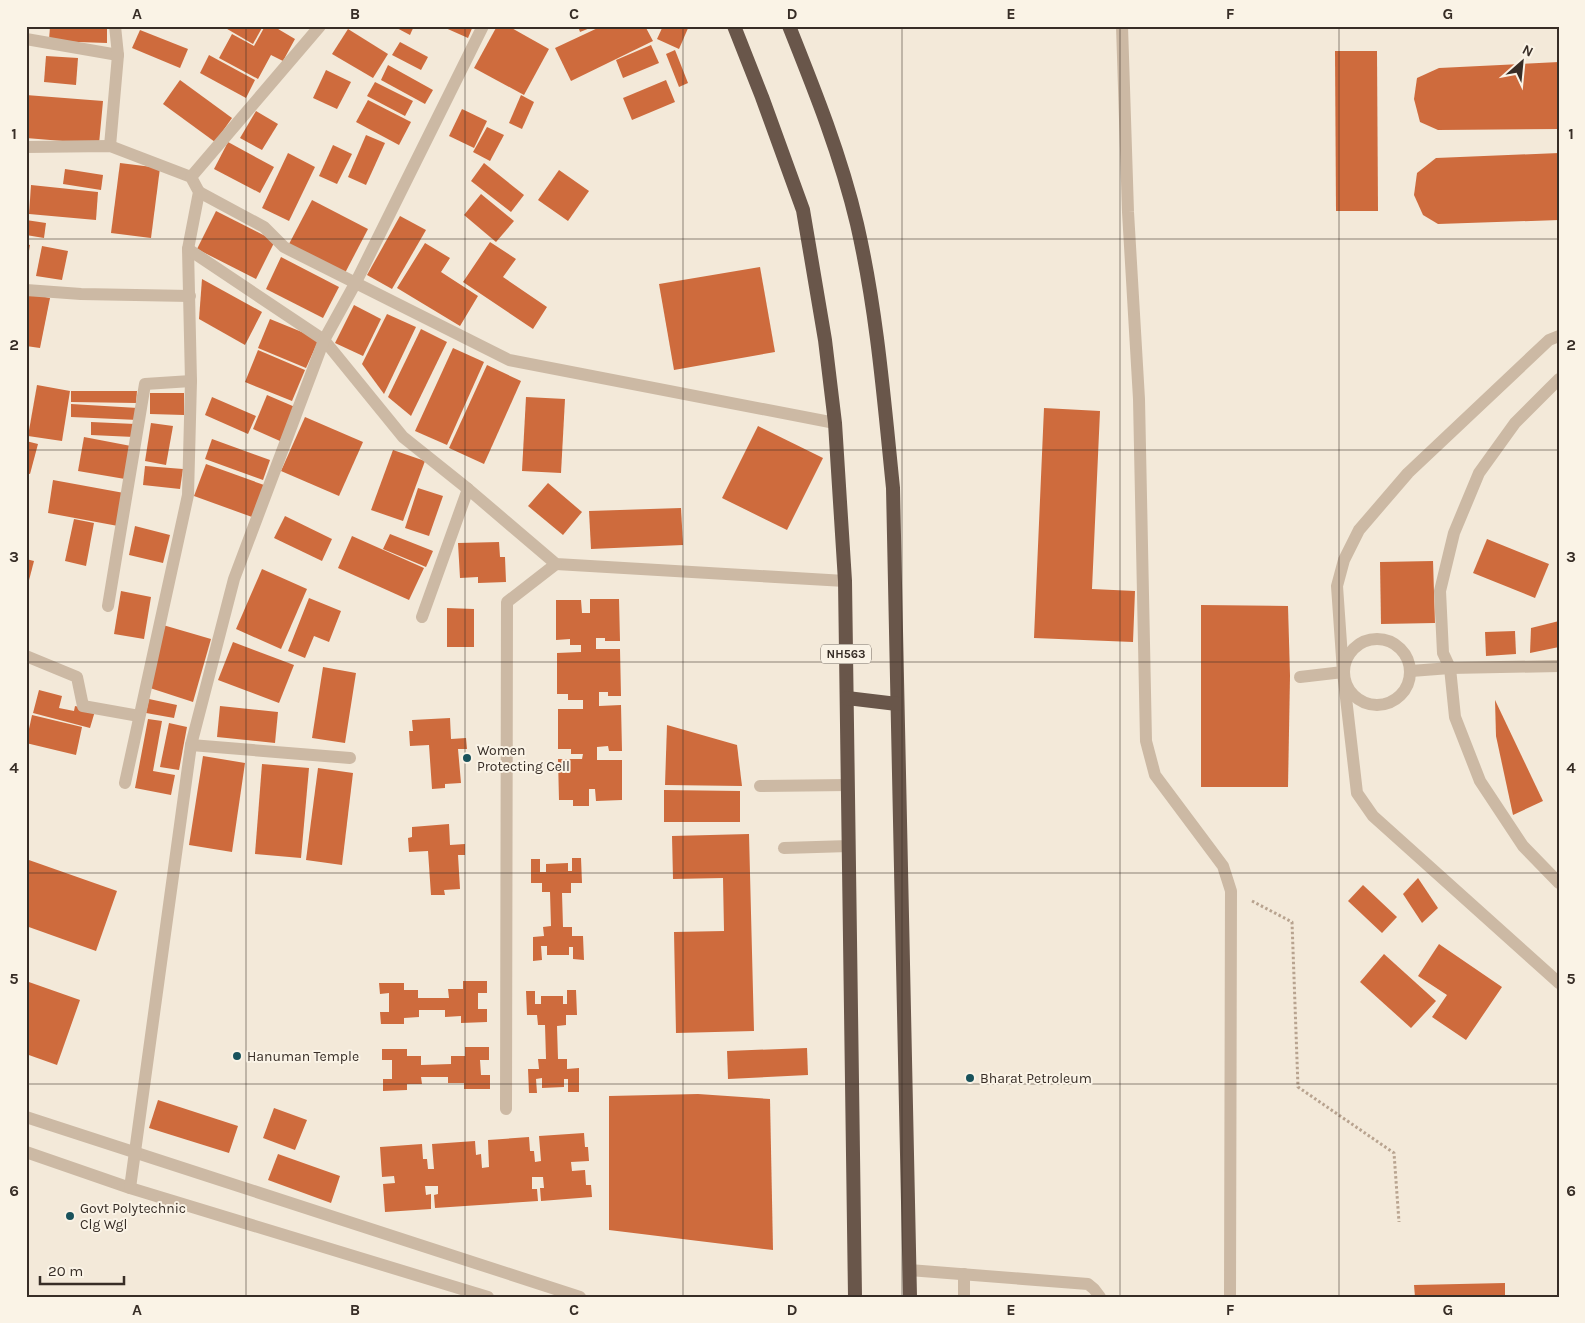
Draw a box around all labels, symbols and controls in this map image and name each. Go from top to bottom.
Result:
text: A [132,4,142,23]
text: B [350,4,360,23]
text: C [569,4,579,23]
text: D [787,4,798,23]
text: E [1006,4,1016,23]
text: F [1226,4,1235,23]
text: G [1443,4,1453,23]
north arrow [1498,38,1548,88]
text: N [1519,41,1536,61]
text: 1 [11,124,17,143]
text: 1 [1568,124,1574,143]
text: 2 [9,335,19,354]
text: 2 [1566,335,1576,354]
text: 3 [9,547,19,566]
text: 3 [1566,547,1576,566]
road number: NH563 [821,644,871,664]
place label: Women Protecting Cell [477,742,570,775]
marker: Women Protecting Cell [461,752,473,764]
text: 4 [9,758,19,777]
text: 4 [1566,758,1576,777]
text: 5 [9,969,19,988]
text: 5 [1566,969,1576,988]
place label: Hanuman Temple [247,1048,359,1065]
marker: Hanuman Temple [231,1050,243,1062]
place label: Bharat Petroleum [980,1070,1092,1087]
marker: Bharat Petroleum [964,1072,976,1084]
text: 6 [9,1181,19,1200]
text: 6 [1566,1181,1576,1200]
place label: Govt Polytechnic Clg Wgl [80,1200,186,1233]
marker: Govt Polytechnic Clg Wgl [64,1210,76,1222]
scale bar [40,1253,124,1285]
text: 20 m [48,1262,83,1280]
text: A [132,1300,142,1319]
text: B [350,1300,360,1319]
text: C [569,1300,579,1319]
text: D [787,1300,798,1319]
text: E [1006,1300,1016,1319]
text: F [1226,1300,1235,1319]
text: G [1443,1300,1453,1319]

